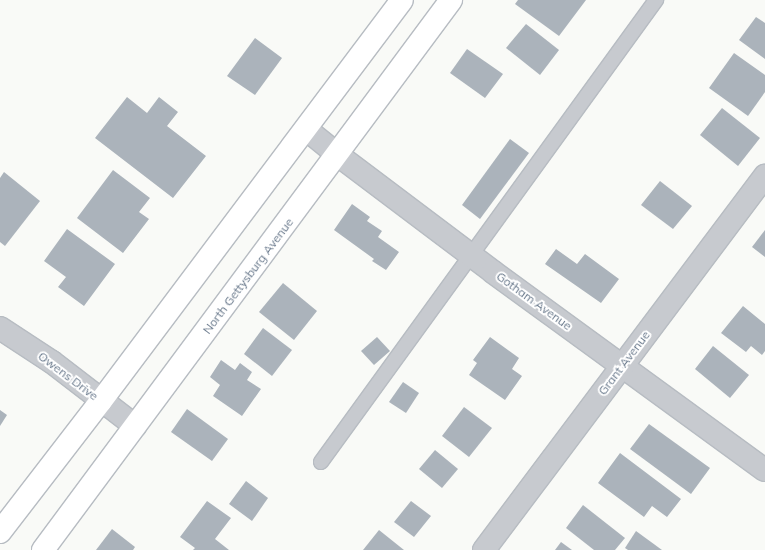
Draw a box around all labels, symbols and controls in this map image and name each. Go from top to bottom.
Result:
street label: North Gettysburg Avenue [200,215,296,337]
street label: Gotham Avenue [494,269,574,333]
street label: Grant Avenue [595,328,653,398]
street label: Owens Drive [35,349,101,403]

